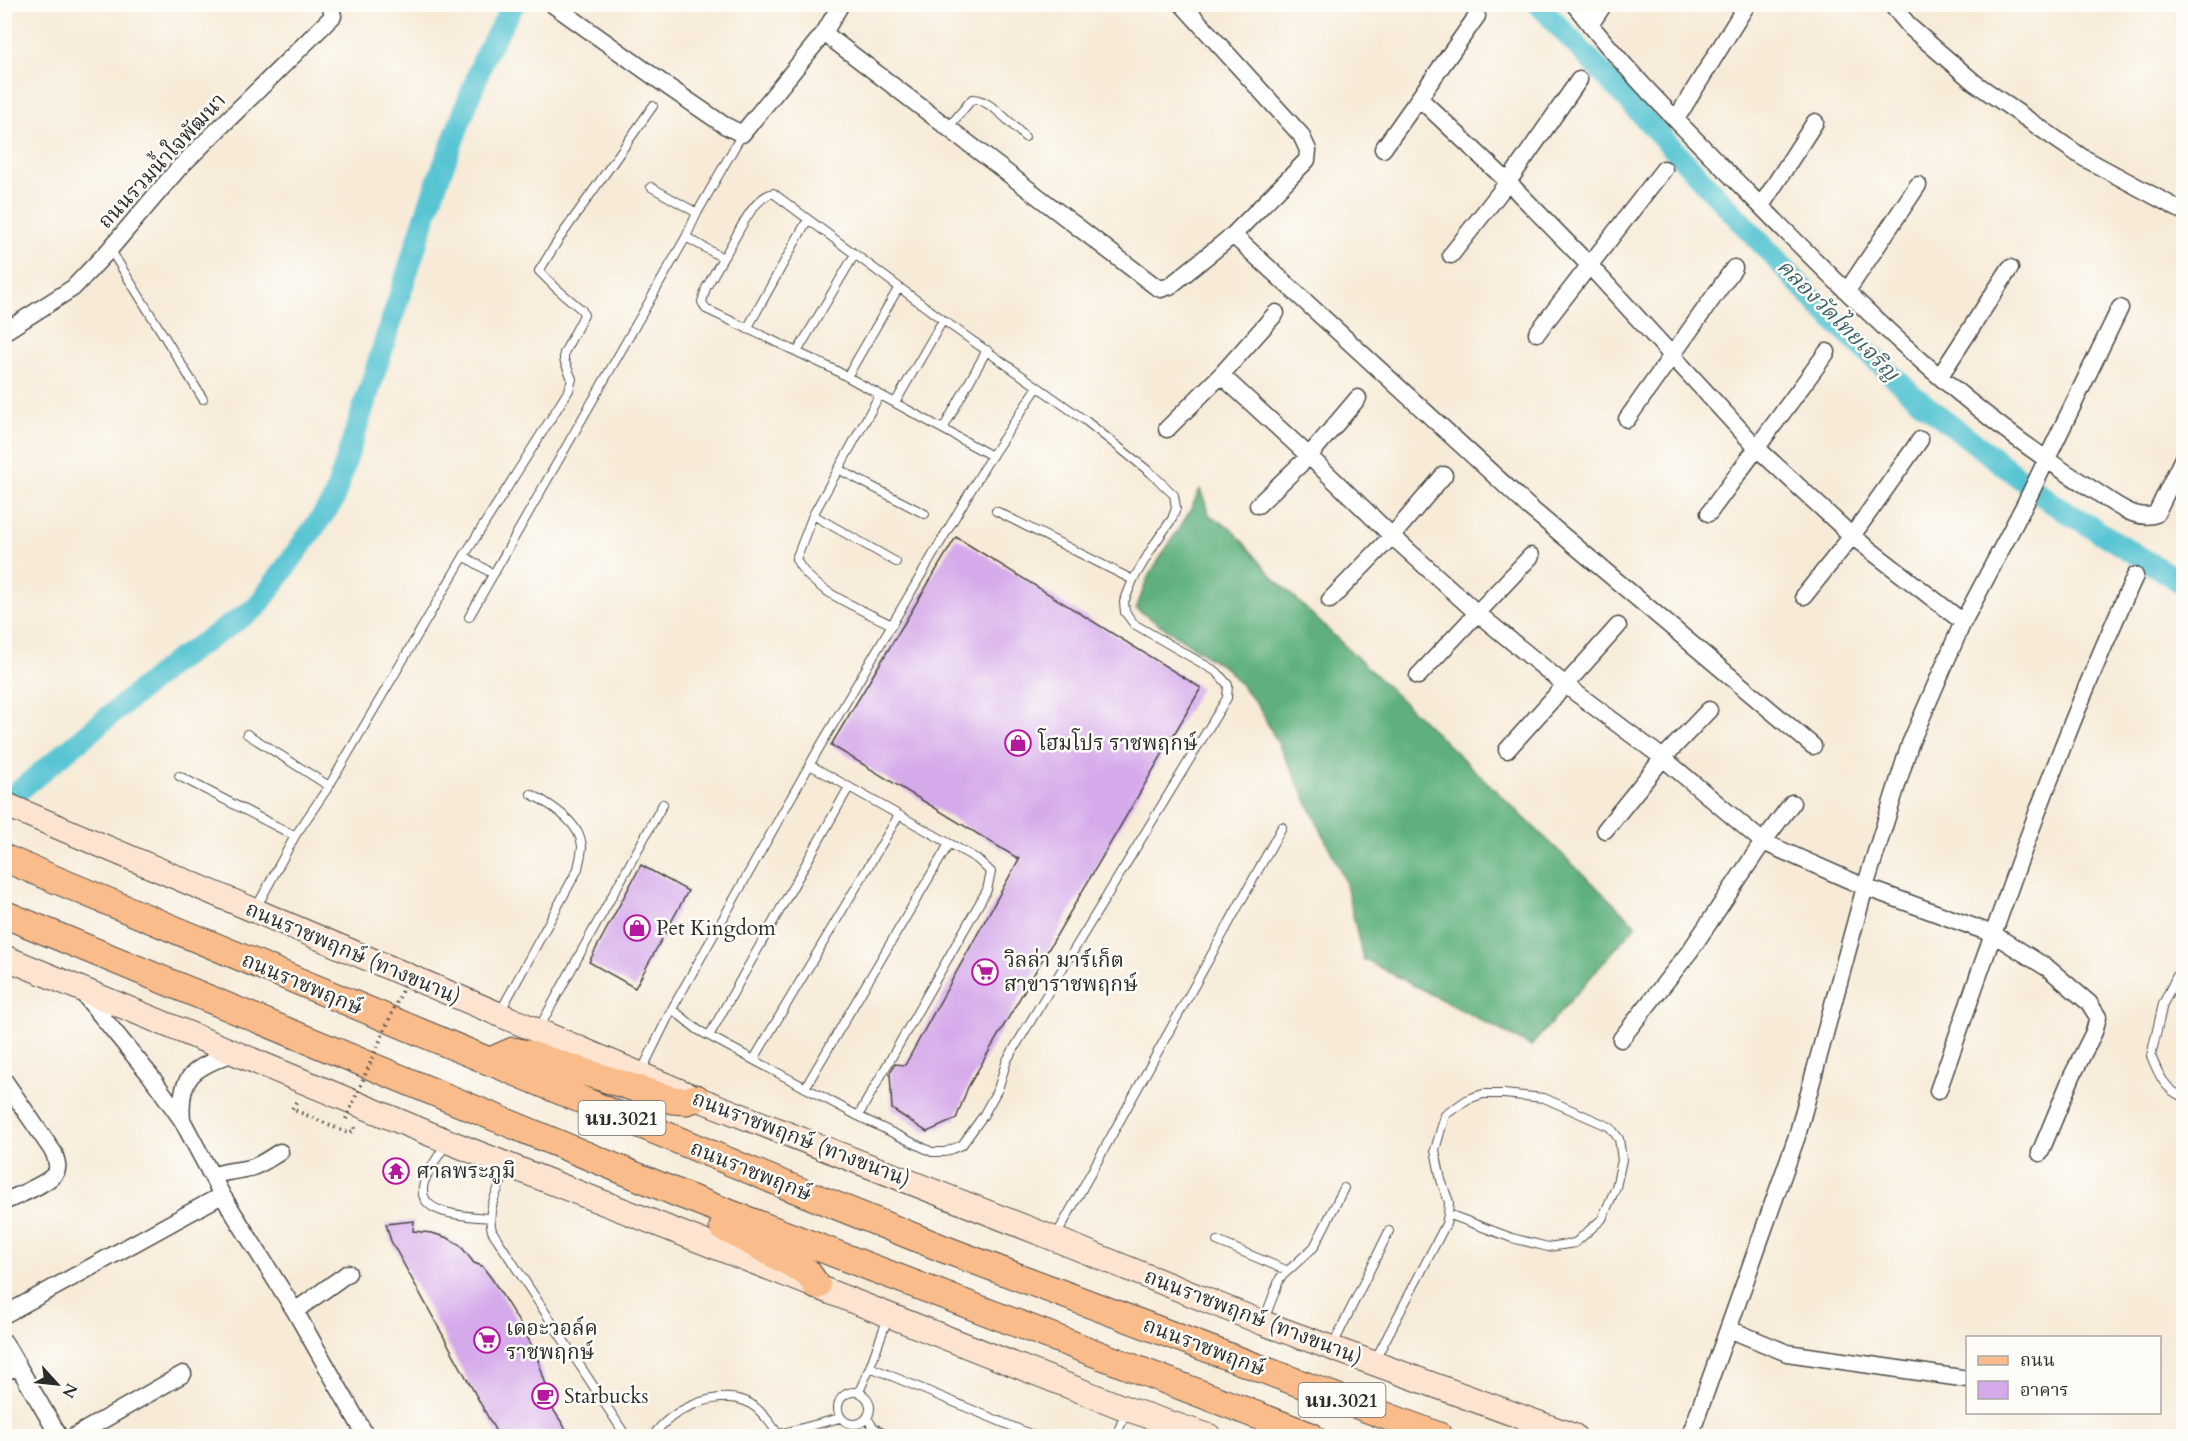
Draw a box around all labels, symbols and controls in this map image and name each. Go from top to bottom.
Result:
street label: ถนนรวมน้ำใจพัฒนา [90,85,233,235]
water label: คลองวัดไทยเจริญ [1770,252,1908,389]
shop icon: โฮมโปร ราชพฤกษ์ [1003,728,1033,758]
place label: โฮมโปร ราชพฤกษ์ [1037,728,1198,758]
street label: ถนนราชพฤกษ์ (ทางขนาน) [242,896,464,1010]
shop icon: Pet Kingdom [622,913,652,943]
place label: Pet Kingdom [656,914,776,943]
place label: วิลล่า มาร์เก็ต สาขาราชพฤกษ์ [1004,946,1138,999]
street label: ถนนราชพฤกษ์ [238,947,366,1021]
supermarket icon: วิลล่า มาร์เก็ต สาขาราชพฤกษ์ [970,957,1000,987]
street label: ถนนราชพฤกษ์ (ทางขนาน) [689,1086,913,1192]
road number: นบ.3021 [578,1101,666,1135]
street label: ถนนราชพฤกษ์ [687,1135,815,1207]
temple icon: ศาลพระภูมิ [381,1156,411,1186]
place label: ศาลพระภูมิ [416,1157,516,1186]
street label: ถนนราชพฤกษ์ (ทางขนาน) [1141,1264,1365,1370]
street label: ถนนราชพฤกษ์ [1139,1312,1269,1382]
place label: เดอะวอล์ค ราชพฤกษ์ [506,1314,598,1367]
supermarket icon: เดอะวอล์ค ราชพฤกษ์ [472,1325,502,1355]
legend [1966,1336,2161,1414]
text: ถนน [2020,1348,2055,1373]
north arrow [27,1354,87,1414]
text: อาคาร [2020,1378,2069,1403]
text: N [56,1379,82,1402]
cafe icon: Starbucks [530,1381,560,1411]
place label: Starbucks [564,1382,649,1411]
road number: นบ.3021 [1298,1383,1386,1417]

